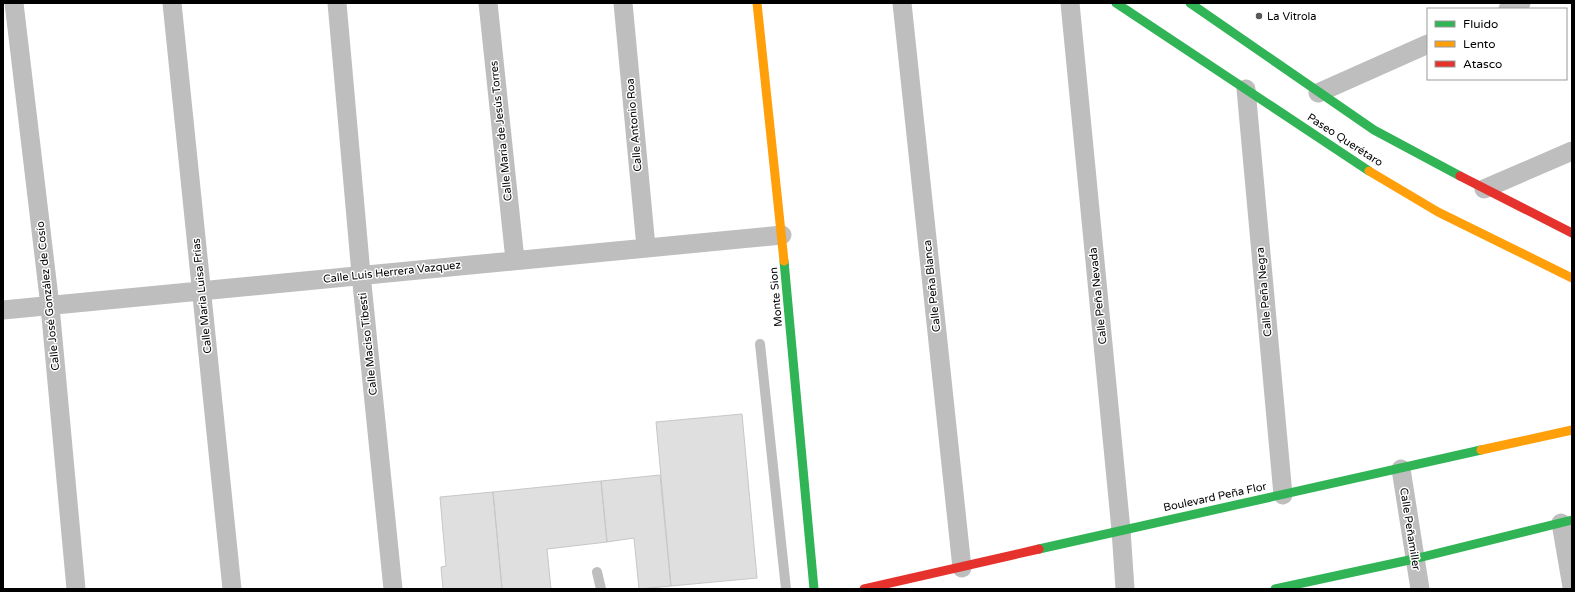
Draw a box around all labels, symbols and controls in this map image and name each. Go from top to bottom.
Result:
legend [1427,8,1567,80]
place label: La Vitrola [1267,10,1317,23]
marker: La Vitrola [1254,11,1264,21]
text: Fluido [1463,17,1498,31]
text: Lento [1463,37,1496,51]
text: Atasco [1463,57,1502,71]
street label: Calle María de Jesús Torres [487,60,515,202]
street label: Calle Antonio Roa [623,78,645,172]
street label: Paseo Querétaro [1305,111,1385,169]
street label: Calle José González de Cosío [34,220,62,371]
street label: Calle María Luisa Frías [189,238,215,354]
street label: Calle Peña Blanca [921,239,943,333]
street label: Calle Peña Nevada [1086,247,1110,345]
street label: Calle Peña Negra [1254,247,1274,337]
street label: Calle Luis Herrera Vazquez [322,258,462,286]
street label: Monte Sion [767,267,785,327]
street label: Calle Maciso Tibesti [356,292,380,396]
street label: Boulevard Peña Flor [1162,480,1269,514]
street label: Calle Peñamiller [1397,487,1423,572]

